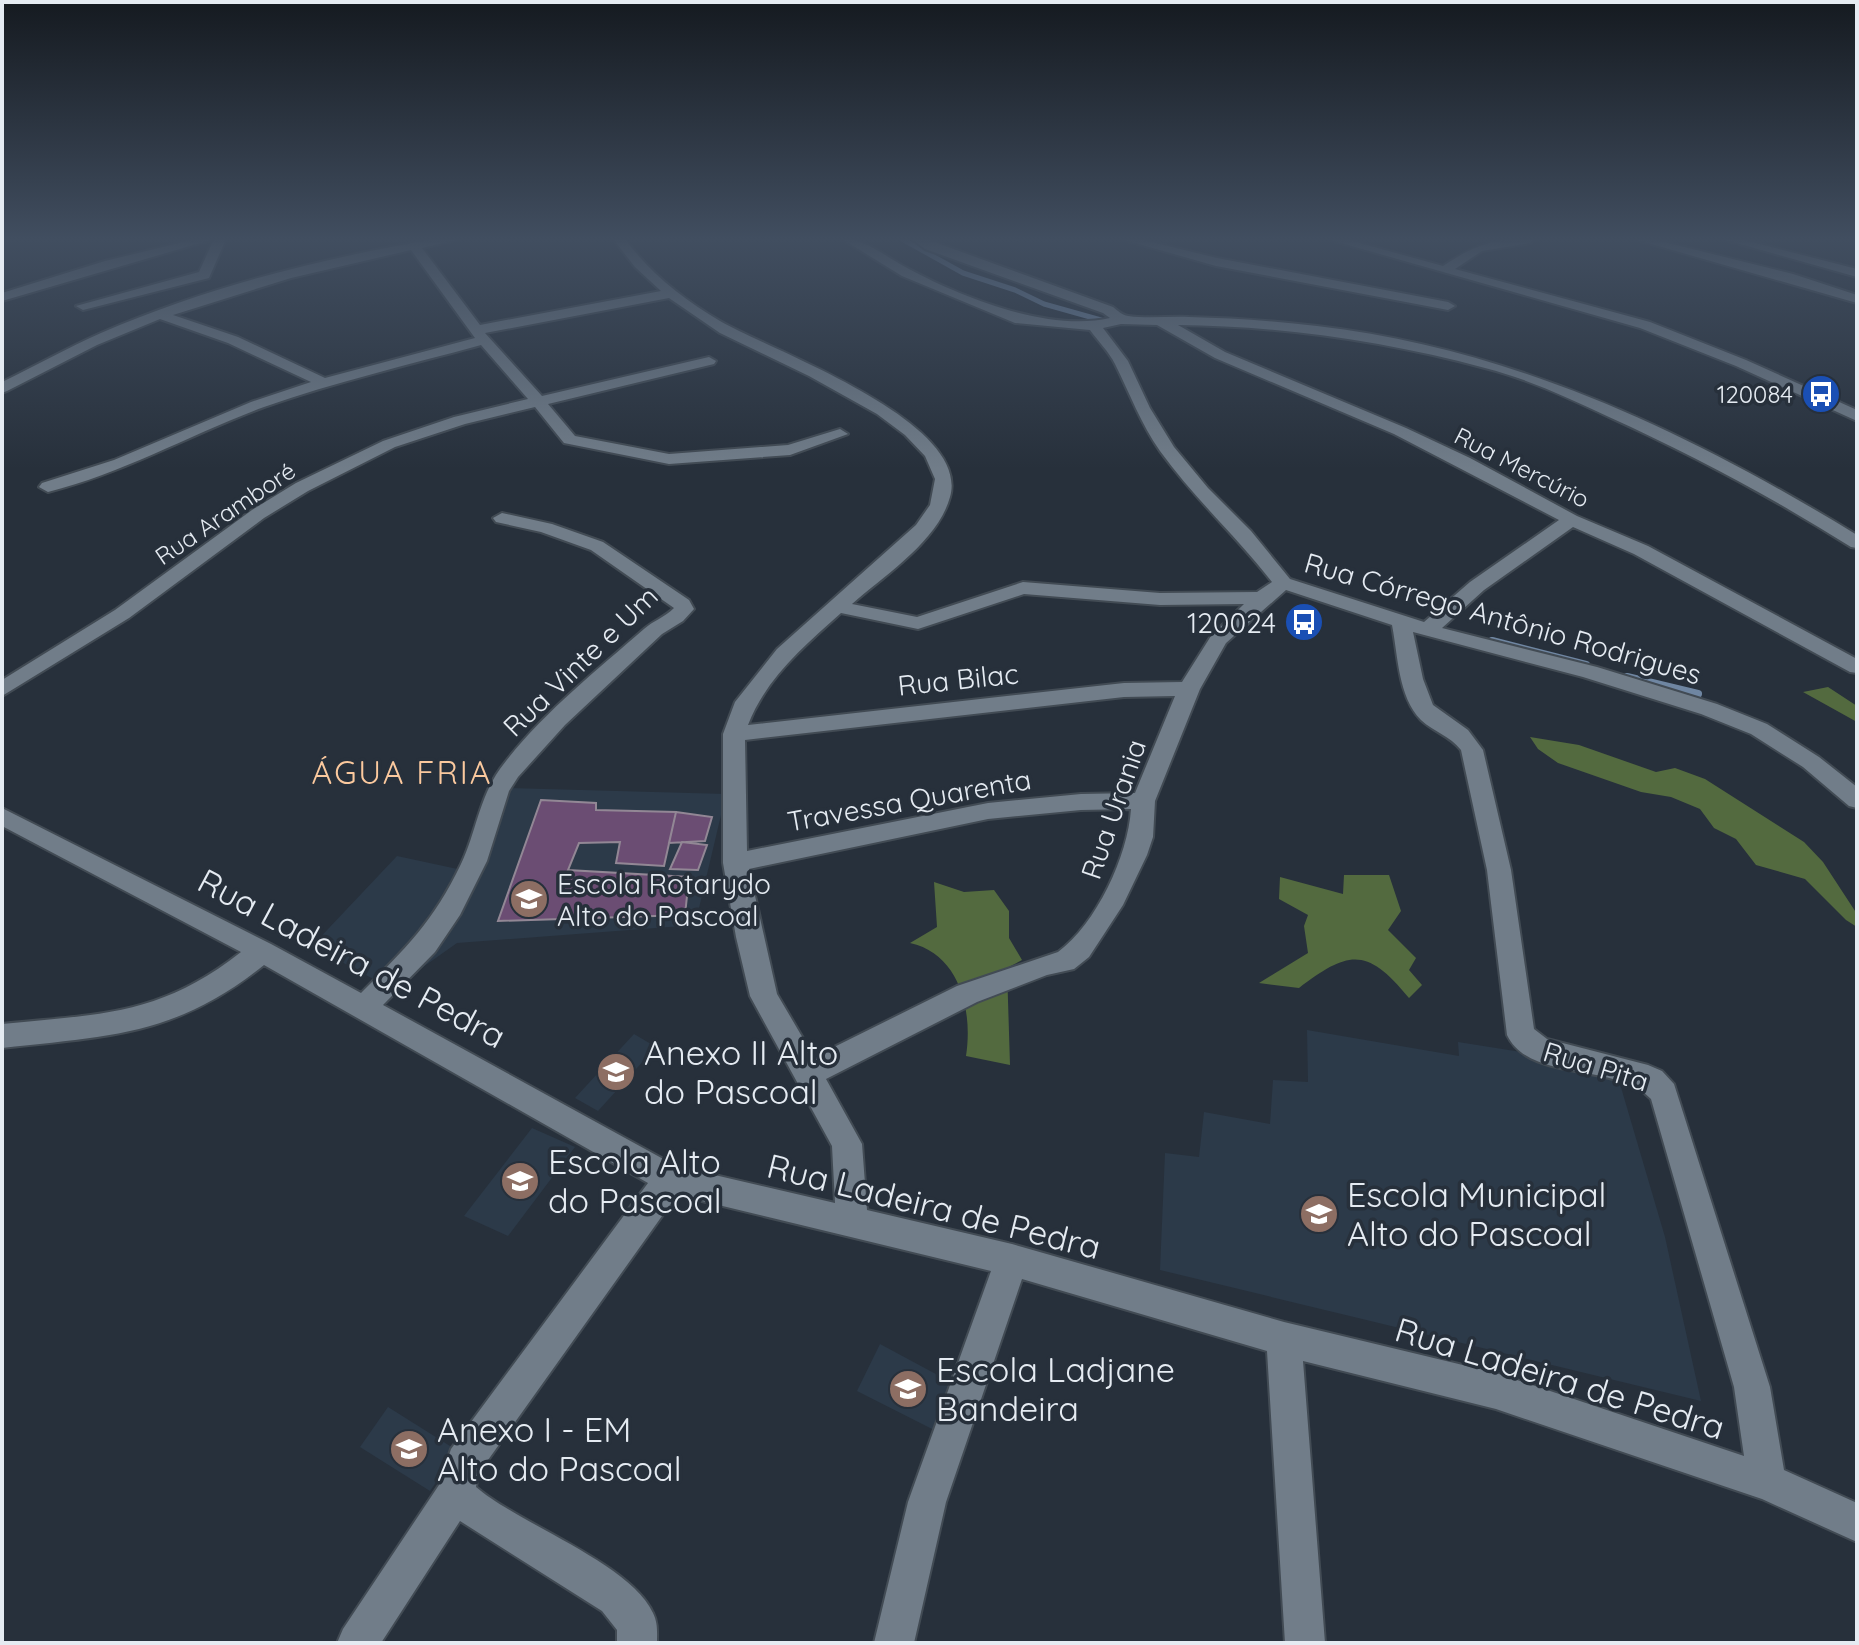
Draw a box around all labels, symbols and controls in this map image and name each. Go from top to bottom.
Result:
bus stop icon: 120084 [1800,373,1842,415]
place label: 120084 [1717,379,1793,409]
street label: Rua Mercúrio [1449,420,1595,514]
street label: Rua Aramboré [149,455,301,571]
street label: Rua Córrego Antônio Rodrigues [1301,545,1705,691]
street label: Rua Vinte e Um [495,578,665,744]
bus stop icon: 120024 [1283,601,1325,643]
place label: 120024 [1187,605,1276,640]
street label: Rua Bilac [896,655,1020,703]
street label: Rua Urania [1073,734,1153,884]
district label: ÁGUA FRIA [311,752,493,792]
street label: Travessa Quarenta [784,761,1034,839]
street label: Rua Ladeira de Pedra [191,859,513,1057]
place label: Escola Rotarydo Alto do Pascoal [557,866,771,933]
school or university icon: Escola Rotarydo Alto do Pascoal [508,878,550,920]
place label: Anexo II Alto do Pascoal [644,1031,838,1113]
street label: Rua Pita [1539,1033,1653,1099]
school or university icon: Anexo II Alto do Pascoal [595,1051,637,1093]
place label: Escola Alto do Pascoal [548,1140,722,1222]
street label: Rua Ladeira de Pedra [763,1144,1105,1268]
school or university icon: Escola Alto do Pascoal [499,1160,541,1202]
place label: Escola Municipal Alto do Pascoal [1347,1173,1606,1255]
school or university icon: Escola Municipal Alto do Pascoal [1298,1193,1340,1235]
street label: Rua Ladeira de Pedra [1390,1307,1730,1449]
place label: Escola Ladjane Bandeira [936,1348,1175,1430]
school or university icon: Escola Ladjane Bandeira [887,1368,929,1410]
place label: Anexo I - EM Alto do Pascoal [437,1408,682,1490]
school or university icon: Anexo I - EM Alto do Pascoal [388,1428,430,1470]

